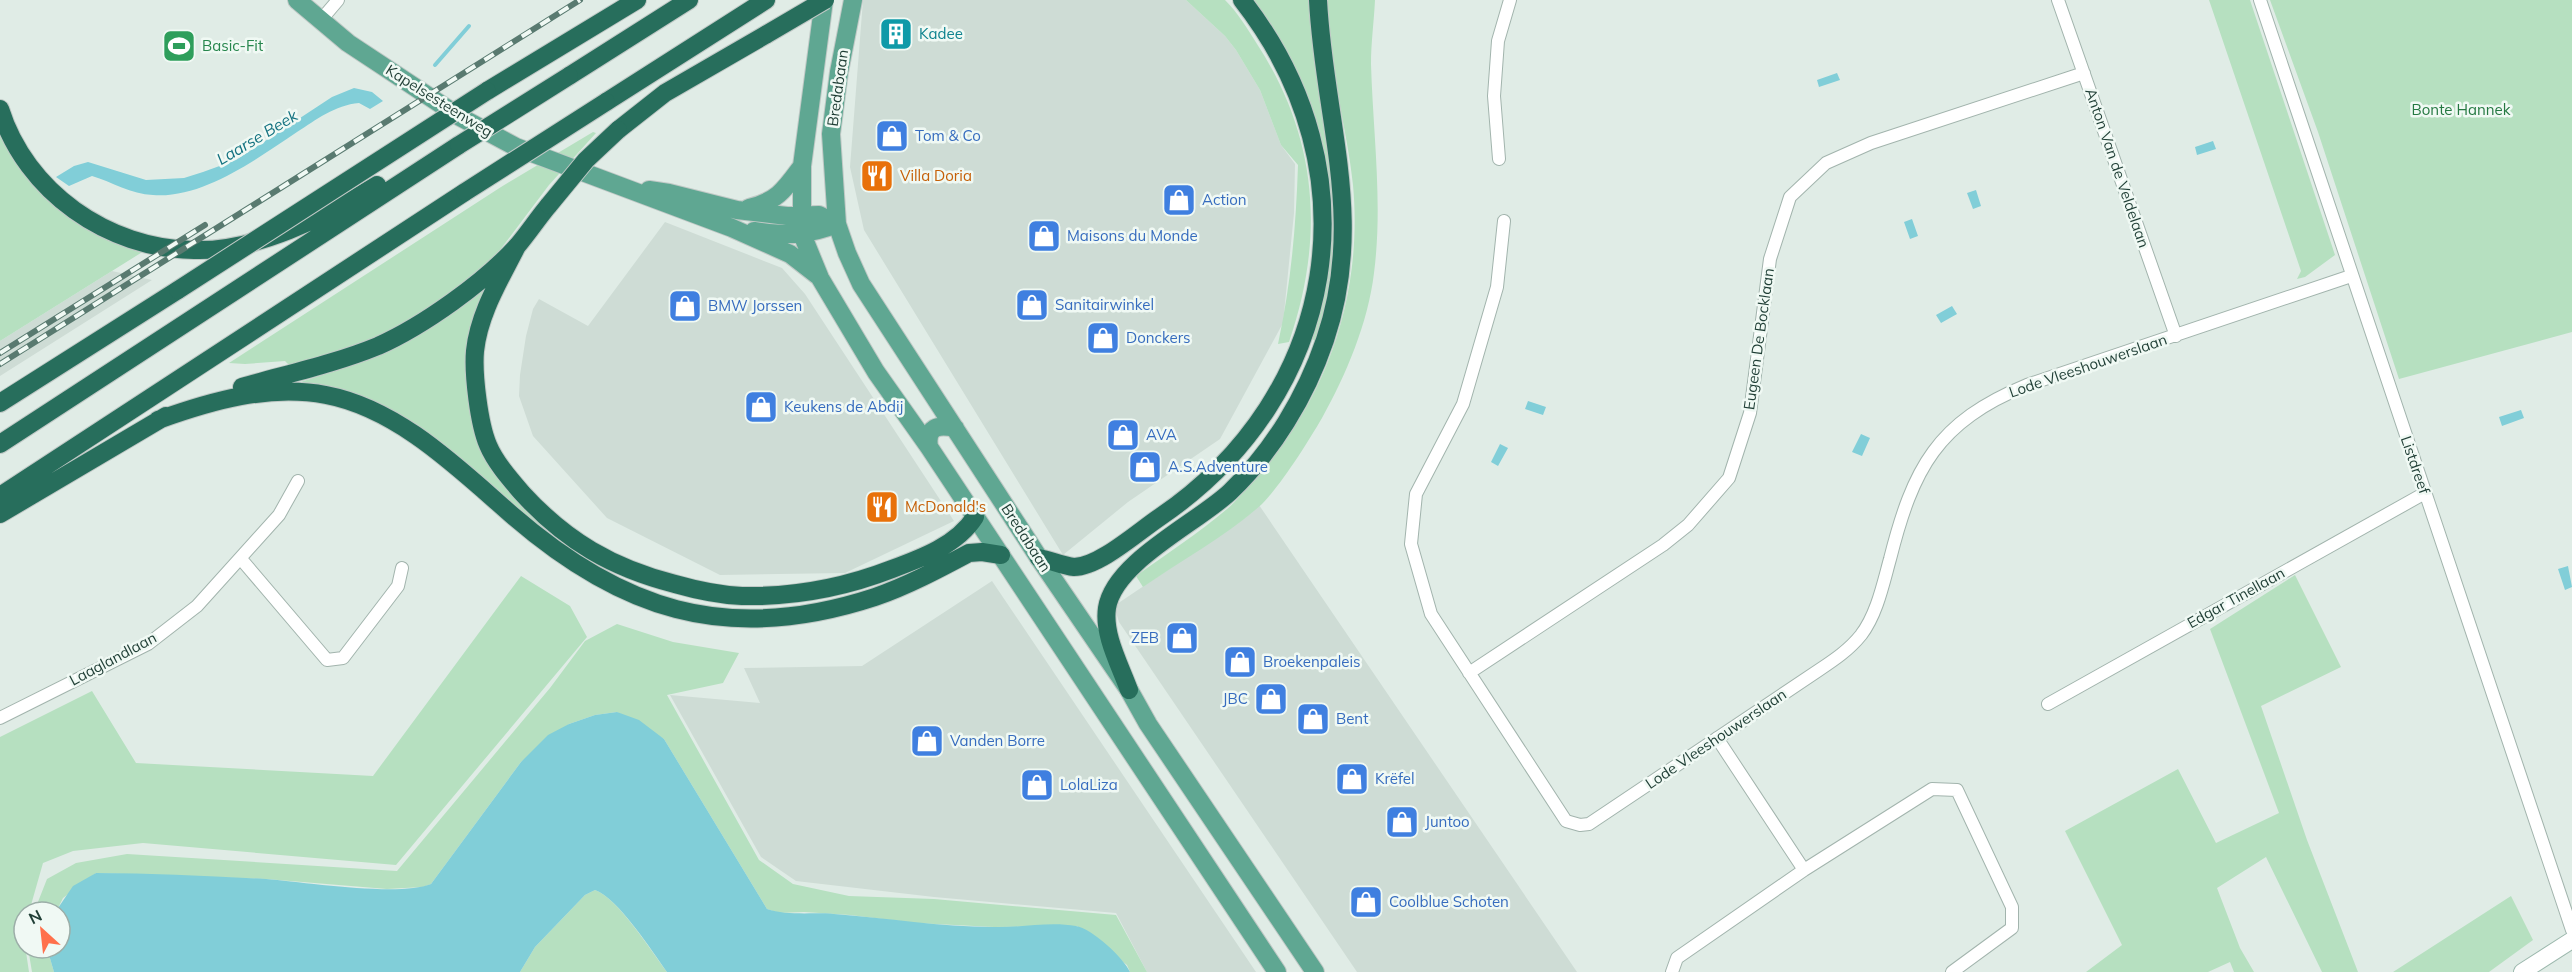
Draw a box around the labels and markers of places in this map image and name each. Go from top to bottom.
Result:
building icon: Kadee [878,16,914,52]
place label: Kadee [919,24,963,43]
sports icon: Basic-Fit [161,28,197,64]
place label: Basic-Fit [202,36,263,55]
shop icon: Tom & Co [874,118,910,154]
place label: Tom & Co [915,126,981,145]
restaurant icon: Villa Doria [859,158,895,194]
place label: Villa Doria [900,166,972,185]
shop icon: Action [1161,182,1197,218]
place label: Action [1202,190,1247,209]
shop icon: Maisons du Monde [1026,218,1062,254]
place label: Maisons du Monde [1067,226,1198,245]
shop icon: Sanitairwinkel [1014,287,1050,323]
shop icon: BMW Jorssen [667,288,703,324]
place label: Sanitairwinkel [1055,295,1154,314]
place label: BMW Jorssen [708,296,802,315]
shop icon: Donckers [1085,320,1121,356]
place label: Donckers [1126,328,1191,347]
shop icon: Keukens de Abdij [743,389,779,425]
place label: Keukens de Abdij [784,397,903,416]
shop icon: AVA [1105,417,1141,453]
place label: AVA [1146,425,1177,444]
shop icon: A.S.Adventure [1127,449,1163,485]
place label: A.S.Adventure [1168,457,1268,476]
restaurant icon: McDonald's [864,489,900,525]
place label: McDonald's [905,497,986,516]
shop icon: ZEB [1164,620,1200,656]
place label: ZEB [1131,628,1159,647]
shop icon: Broekenpaleis [1222,644,1258,680]
place label: Broekenpaleis [1263,652,1361,671]
shop icon: JBC [1253,681,1289,717]
place label: JBC [1223,689,1248,708]
shop icon: Bent [1295,701,1331,737]
place label: Bent [1336,709,1368,728]
shop icon: Vanden Borre [909,723,945,759]
place label: Vanden Borre [950,731,1045,750]
shop icon: Krëfel [1334,761,1370,797]
shop icon: LolaLiza [1019,767,1055,803]
place label: Krëfel [1375,769,1415,788]
place label: LolaLiza [1060,775,1118,794]
shop icon: Juntoo [1384,804,1420,840]
place label: Juntoo [1425,812,1470,831]
shop icon: Coolblue Schoten [1348,884,1384,920]
place label: Coolblue Schoten [1389,892,1509,911]

